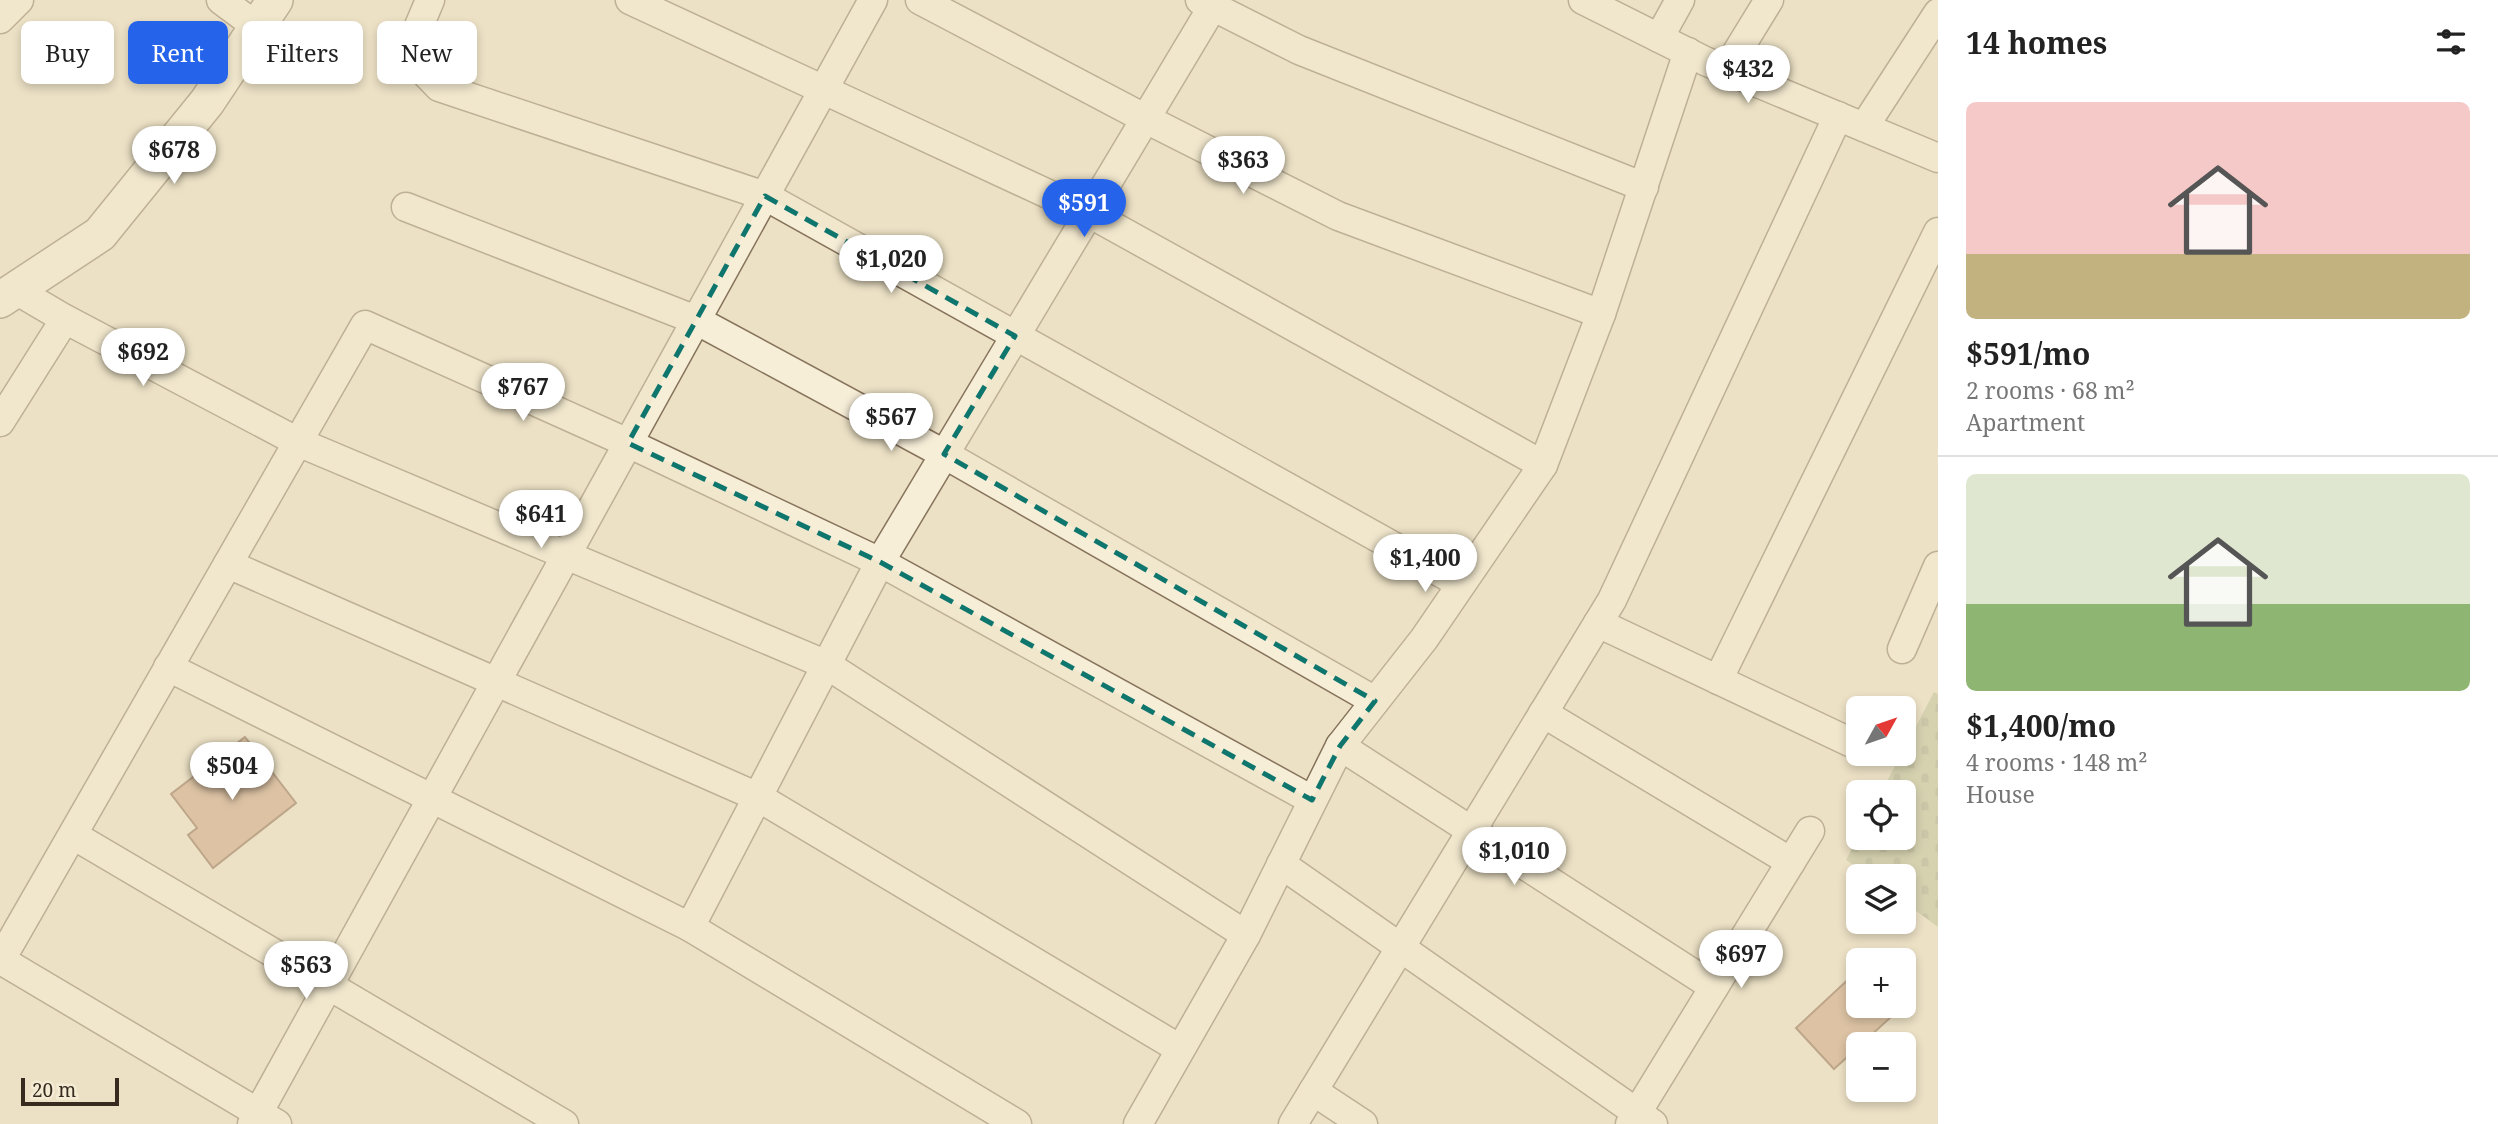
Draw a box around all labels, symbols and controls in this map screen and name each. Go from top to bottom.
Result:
chip: Buy [21,21,114,84]
chip: Rent [128,21,228,84]
chip: Filters [242,21,363,84]
chip: New [377,21,477,84]
text: 14 homes [1966,22,2107,63]
icon: filters [2432,23,2470,61]
pin: $432 [1707,46,1789,105]
text: $432 [1722,52,1774,84]
pin: $678 [133,127,215,186]
text: $678 [148,133,200,165]
pin: $363 [1202,136,1284,196]
text: $363 [1217,143,1269,175]
icon: home [2155,147,2281,273]
pin: $591 [1043,180,1125,239]
text: $591 [1058,186,1110,218]
pin: $1,020 [834,236,948,295]
text: $1,020 [855,242,927,274]
pin: $692 [102,328,184,388]
text: $591/mo [1966,333,2090,374]
text: $692 [117,335,169,367]
pin: $767 [482,364,564,423]
text: $767 [497,370,549,402]
text: 2 rooms · 68 m² [1966,374,2135,406]
pin: $567 [850,393,932,453]
text: $567 [865,400,917,432]
text: Apartment [1966,406,2085,438]
pin: $641 [500,490,582,550]
text: $641 [515,497,567,529]
icon: home [2155,519,2281,645]
pin: $1,400 [1368,534,1482,594]
text: $1,400 [1389,541,1461,573]
north arrow [1846,696,1916,766]
map controls [1846,696,1916,1102]
text: $1,400/mo [1966,705,2116,746]
pin: $504 [191,742,273,802]
text: 4 rooms · 148 m² [1966,746,2148,778]
text: $504 [206,749,258,781]
text: House [1966,778,2035,810]
button: locate [1846,780,1916,850]
pin: $1,010 [1457,828,1571,887]
text: $1,010 [1478,834,1550,866]
button: layers [1846,864,1916,934]
pin: $697 [1700,930,1782,990]
text: $697 [1715,937,1767,969]
pin: $563 [265,942,347,1001]
text: $563 [280,948,332,980]
button: + [1846,948,1916,1018]
button: − [1846,1032,1916,1102]
scale bar [21,1075,119,1107]
text: 20 m [32,1077,76,1103]

